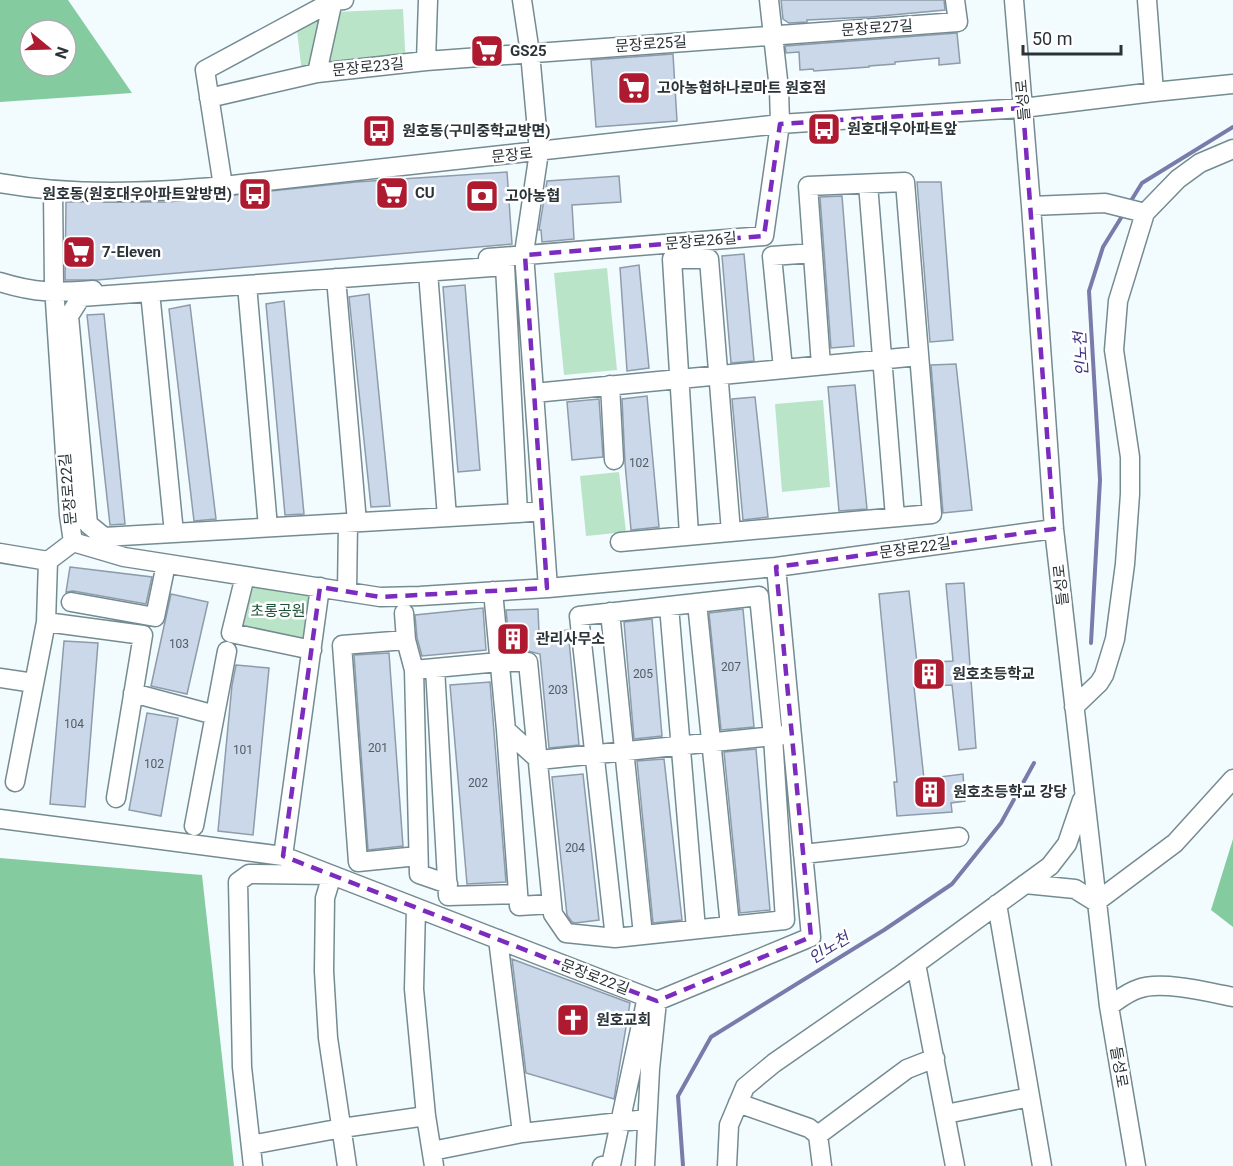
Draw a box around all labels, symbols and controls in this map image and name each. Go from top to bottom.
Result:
street label: 문장로27길 [840,17,914,39]
north arrow [18,18,78,78]
scale bar [1023,18,1120,56]
text: 50 m [1032,28,1072,49]
supermarket icon: GS25 [469,33,505,69]
street label: 문장로25길 [614,33,688,55]
place label: GS25 [510,42,547,60]
text: N [51,44,73,61]
street label: 문장로23길 [331,54,405,80]
supermarket icon: 고아농협하나로마트 원호점 [616,70,652,106]
place label: 고아농협하나로마트 원호점 [657,79,826,97]
street label: 들성로 [1012,79,1034,121]
bus stop icon: 원호대우아파트앞 [806,111,842,147]
bus stop icon: 원호동(구미중학교방면) [361,113,397,149]
place label: 원호대우아파트앞 [847,120,958,138]
place label: 원호동(구미중학교방면) [402,122,551,140]
street label: 문장로 [490,144,534,166]
supermarket icon: CU [374,175,410,211]
bus stop icon: 원호동(원호대우아파트앞방면) [237,176,273,212]
bank icon: 고아농협 [464,178,500,214]
place label: CU [415,184,435,202]
place label: 원호동(원호대우아파트앞방면) [42,185,232,203]
place label: 고아농협 [505,187,560,205]
street label: 문장로26길 [664,229,738,253]
supermarket icon: 7-Eleven [61,234,97,270]
place label: 7-Eleven [102,243,161,261]
water label: 인노천 [1070,329,1092,377]
street label: 문장로22길 [56,452,80,526]
house number: 102 [629,456,649,470]
street label: 문장로22길 [878,534,952,562]
street label: 들성로 [1050,563,1072,607]
park label: 초롱공원 [250,602,306,620]
building icon: 관리사무소 [495,621,531,657]
place label: 관리사무소 [536,630,605,648]
house number: 103 [169,637,189,651]
building icon: 원호초등학교 [911,656,947,692]
house number: 207 [721,660,741,674]
place label: 원호초등학교 [952,665,1035,683]
house number: 205 [633,667,653,681]
house number: 203 [548,683,568,697]
house number: 104 [64,717,84,731]
house number: 201 [368,741,388,755]
house number: 101 [233,743,253,757]
house number: 102 [144,757,164,771]
building icon: 원호초등학교 강당 [912,774,948,810]
house number: 202 [468,776,488,790]
place label: 원호초등학교 강당 [953,783,1067,801]
house number: 204 [565,841,585,855]
water label: 인노천 [805,927,855,968]
street label: 문장로22길 [558,956,632,998]
church icon: 원호교회 [555,1002,591,1038]
place label: 원호교회 [596,1011,651,1029]
street label: 들성로 [1107,1045,1131,1089]

